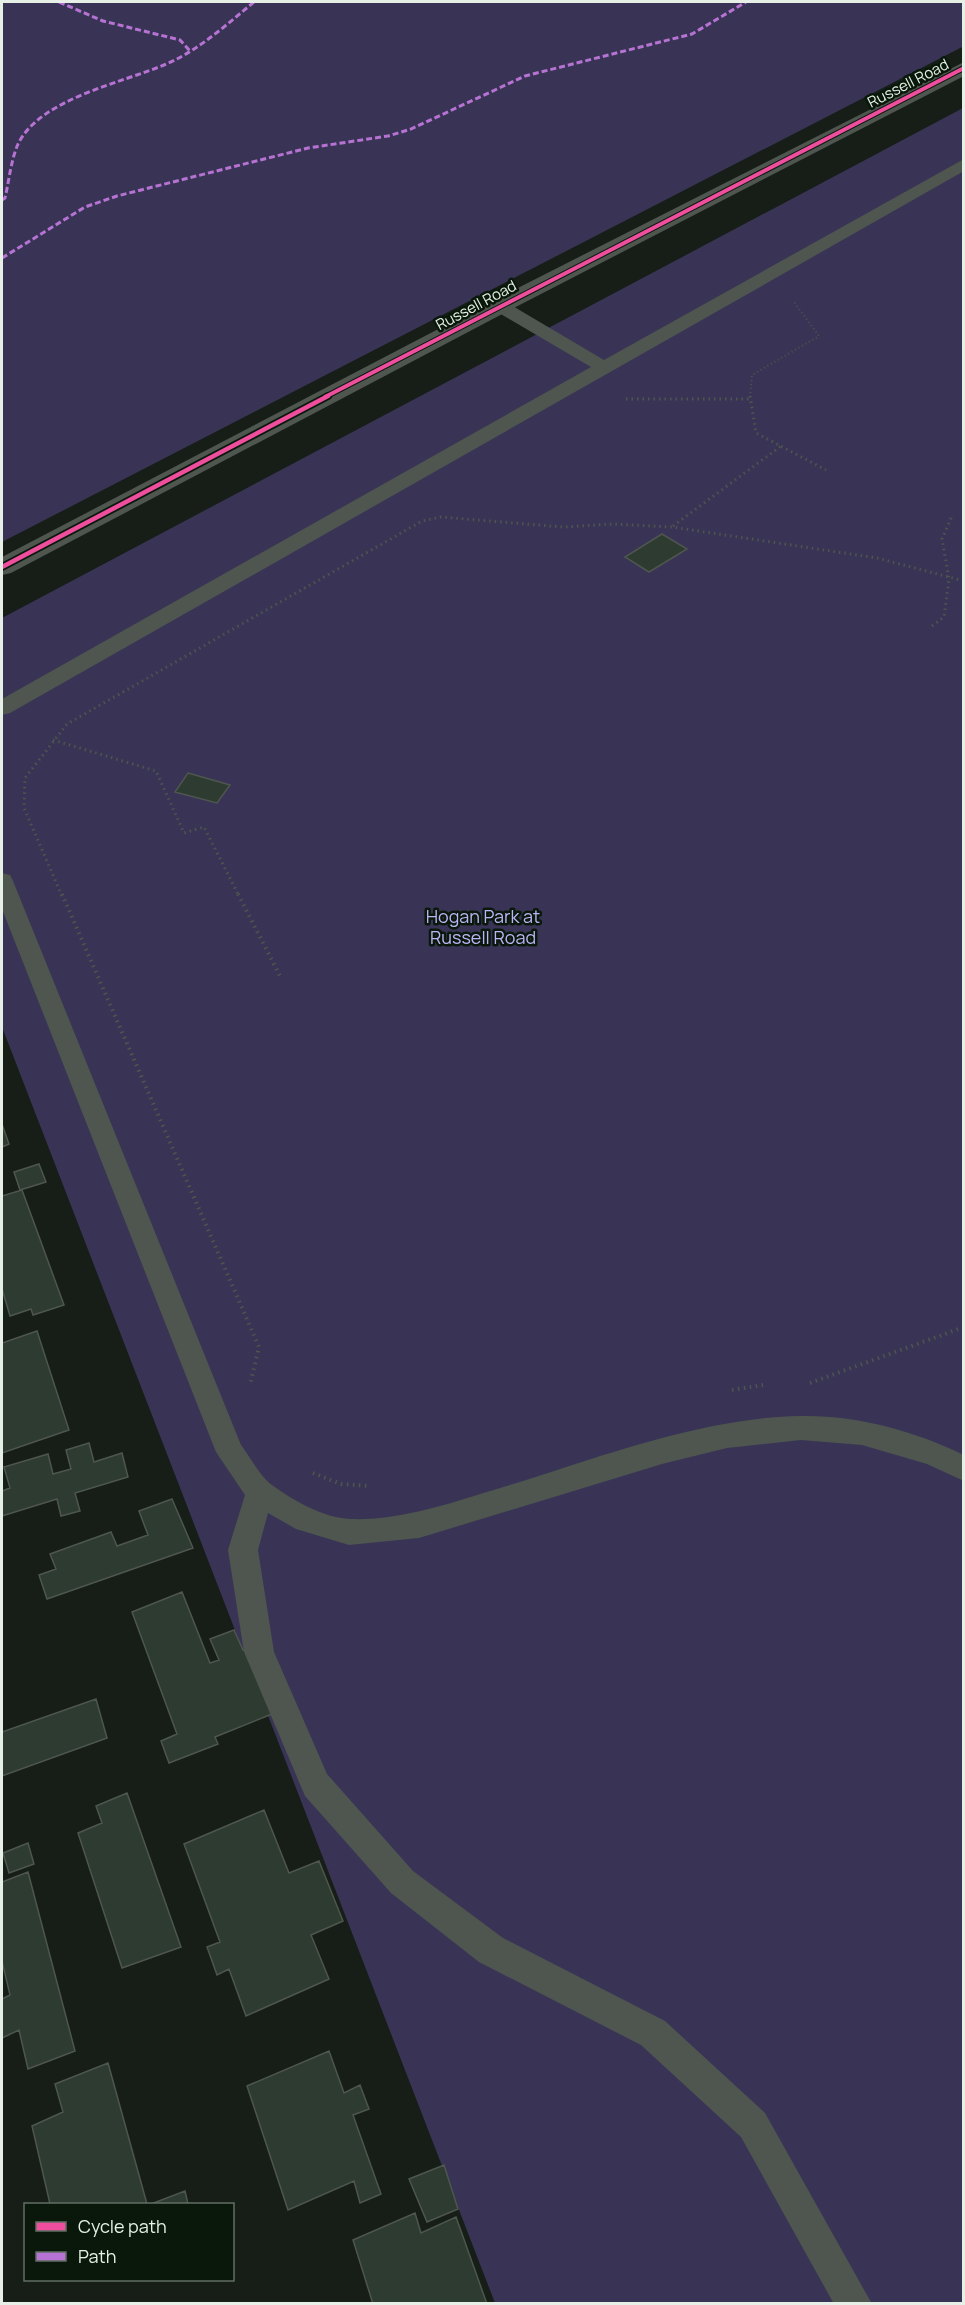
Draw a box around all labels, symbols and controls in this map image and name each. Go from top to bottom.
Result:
street label: Russell Road [864,54,952,112]
street label: Russell Road [432,275,520,335]
park label: Hogan Park at Russell Road [426,904,540,949]
legend [24,2203,234,2281]
text: Cycle path [78,2214,167,2238]
text: Path [78,2244,116,2268]

